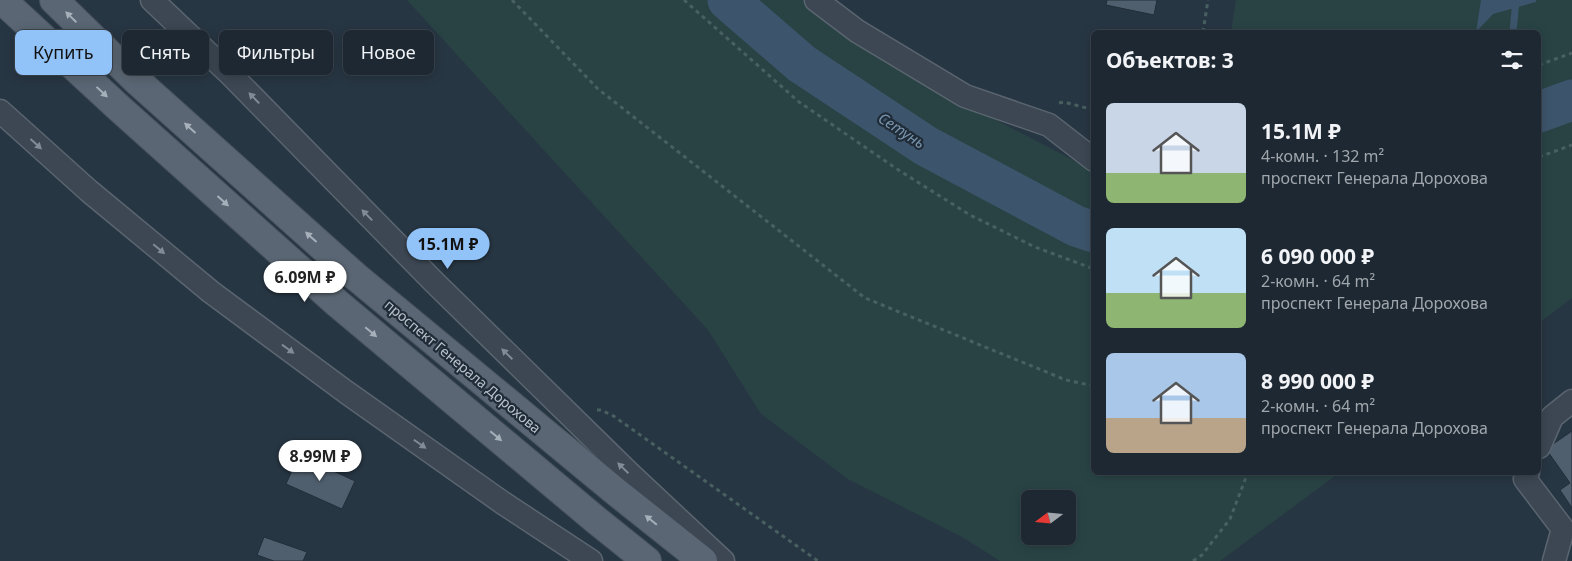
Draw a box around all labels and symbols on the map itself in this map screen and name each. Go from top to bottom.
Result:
one-way arrow [66,11,78,23]
one-way arrow [96,87,109,98]
one-way arrow [248,93,260,105]
water label: Сетунь [875,108,929,153]
one-way arrow [184,122,196,134]
one-way arrow [30,138,43,149]
one-way arrow [217,195,229,207]
one-way arrow [361,209,373,221]
pin: 15.1M ₽ [402,228,494,270]
one-way arrow [304,231,317,242]
one-way arrow [153,244,166,255]
pin: 6.09M ₽ [259,260,351,303]
street label: проспект Генерала Дорохова [381,295,545,437]
one-way arrow [365,326,378,337]
one-way arrow [281,344,295,354]
one-way arrow [501,348,513,360]
one-way arrow [489,430,501,442]
one-way arrow [413,439,427,449]
pin: 8.99M ₽ [274,440,366,482]
one-way arrow [617,462,629,474]
north arrow [1021,490,1076,545]
one-way arrow [645,514,658,525]

